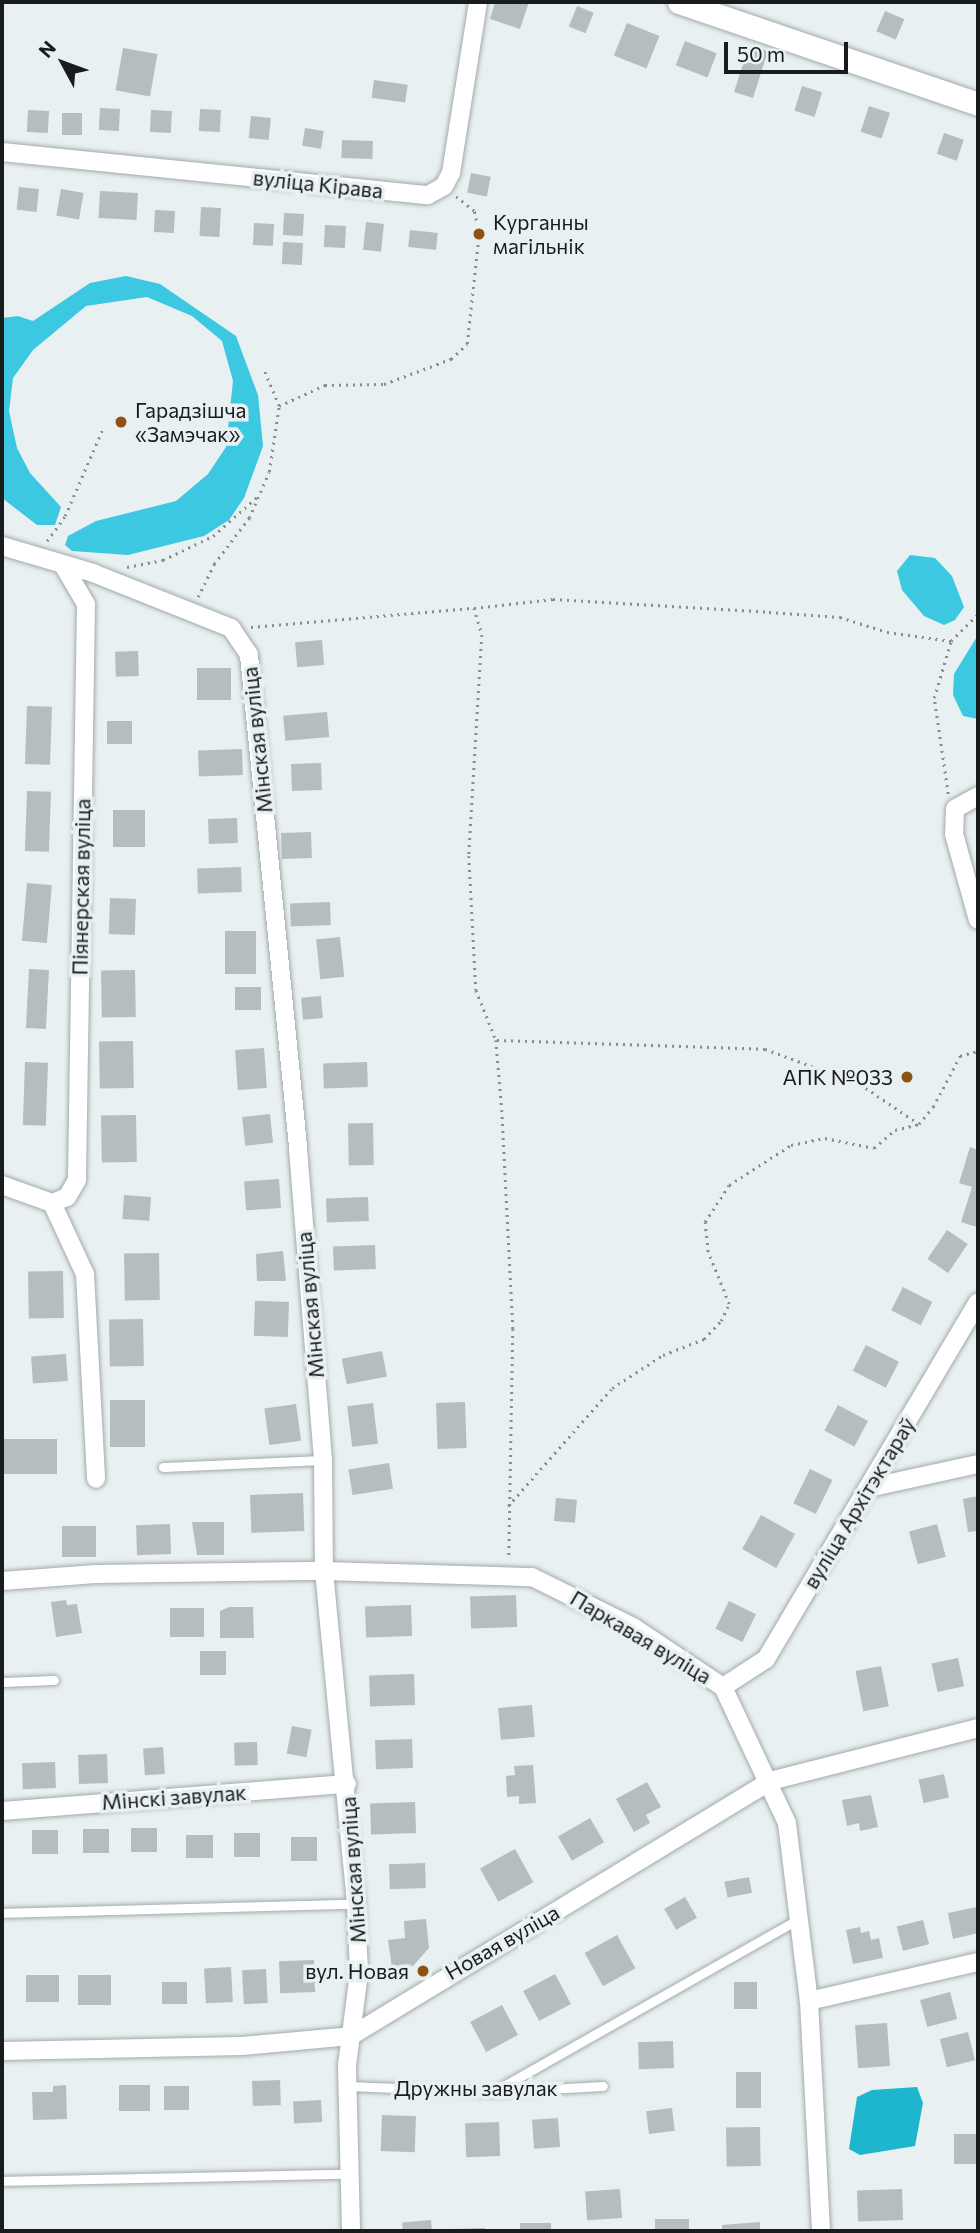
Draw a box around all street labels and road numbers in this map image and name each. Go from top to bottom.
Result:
street label: вуліца Кірава [252,165,384,203]
street label: Мінская вуліца [237,666,277,814]
street label: Піянерская вуліца [67,798,95,976]
street label: Мінская вуліца [291,1231,329,1379]
street label: вуліца Архітэктараў [798,1413,920,1593]
street label: Паркавая вуліца [566,1585,716,1689]
street label: Мінскі завулак [101,1779,247,1815]
street label: Мінская вуліца [335,1796,371,1944]
street label: Новая вуліца [441,1899,563,1985]
street label: Дружны завулак [394,2075,558,2101]

